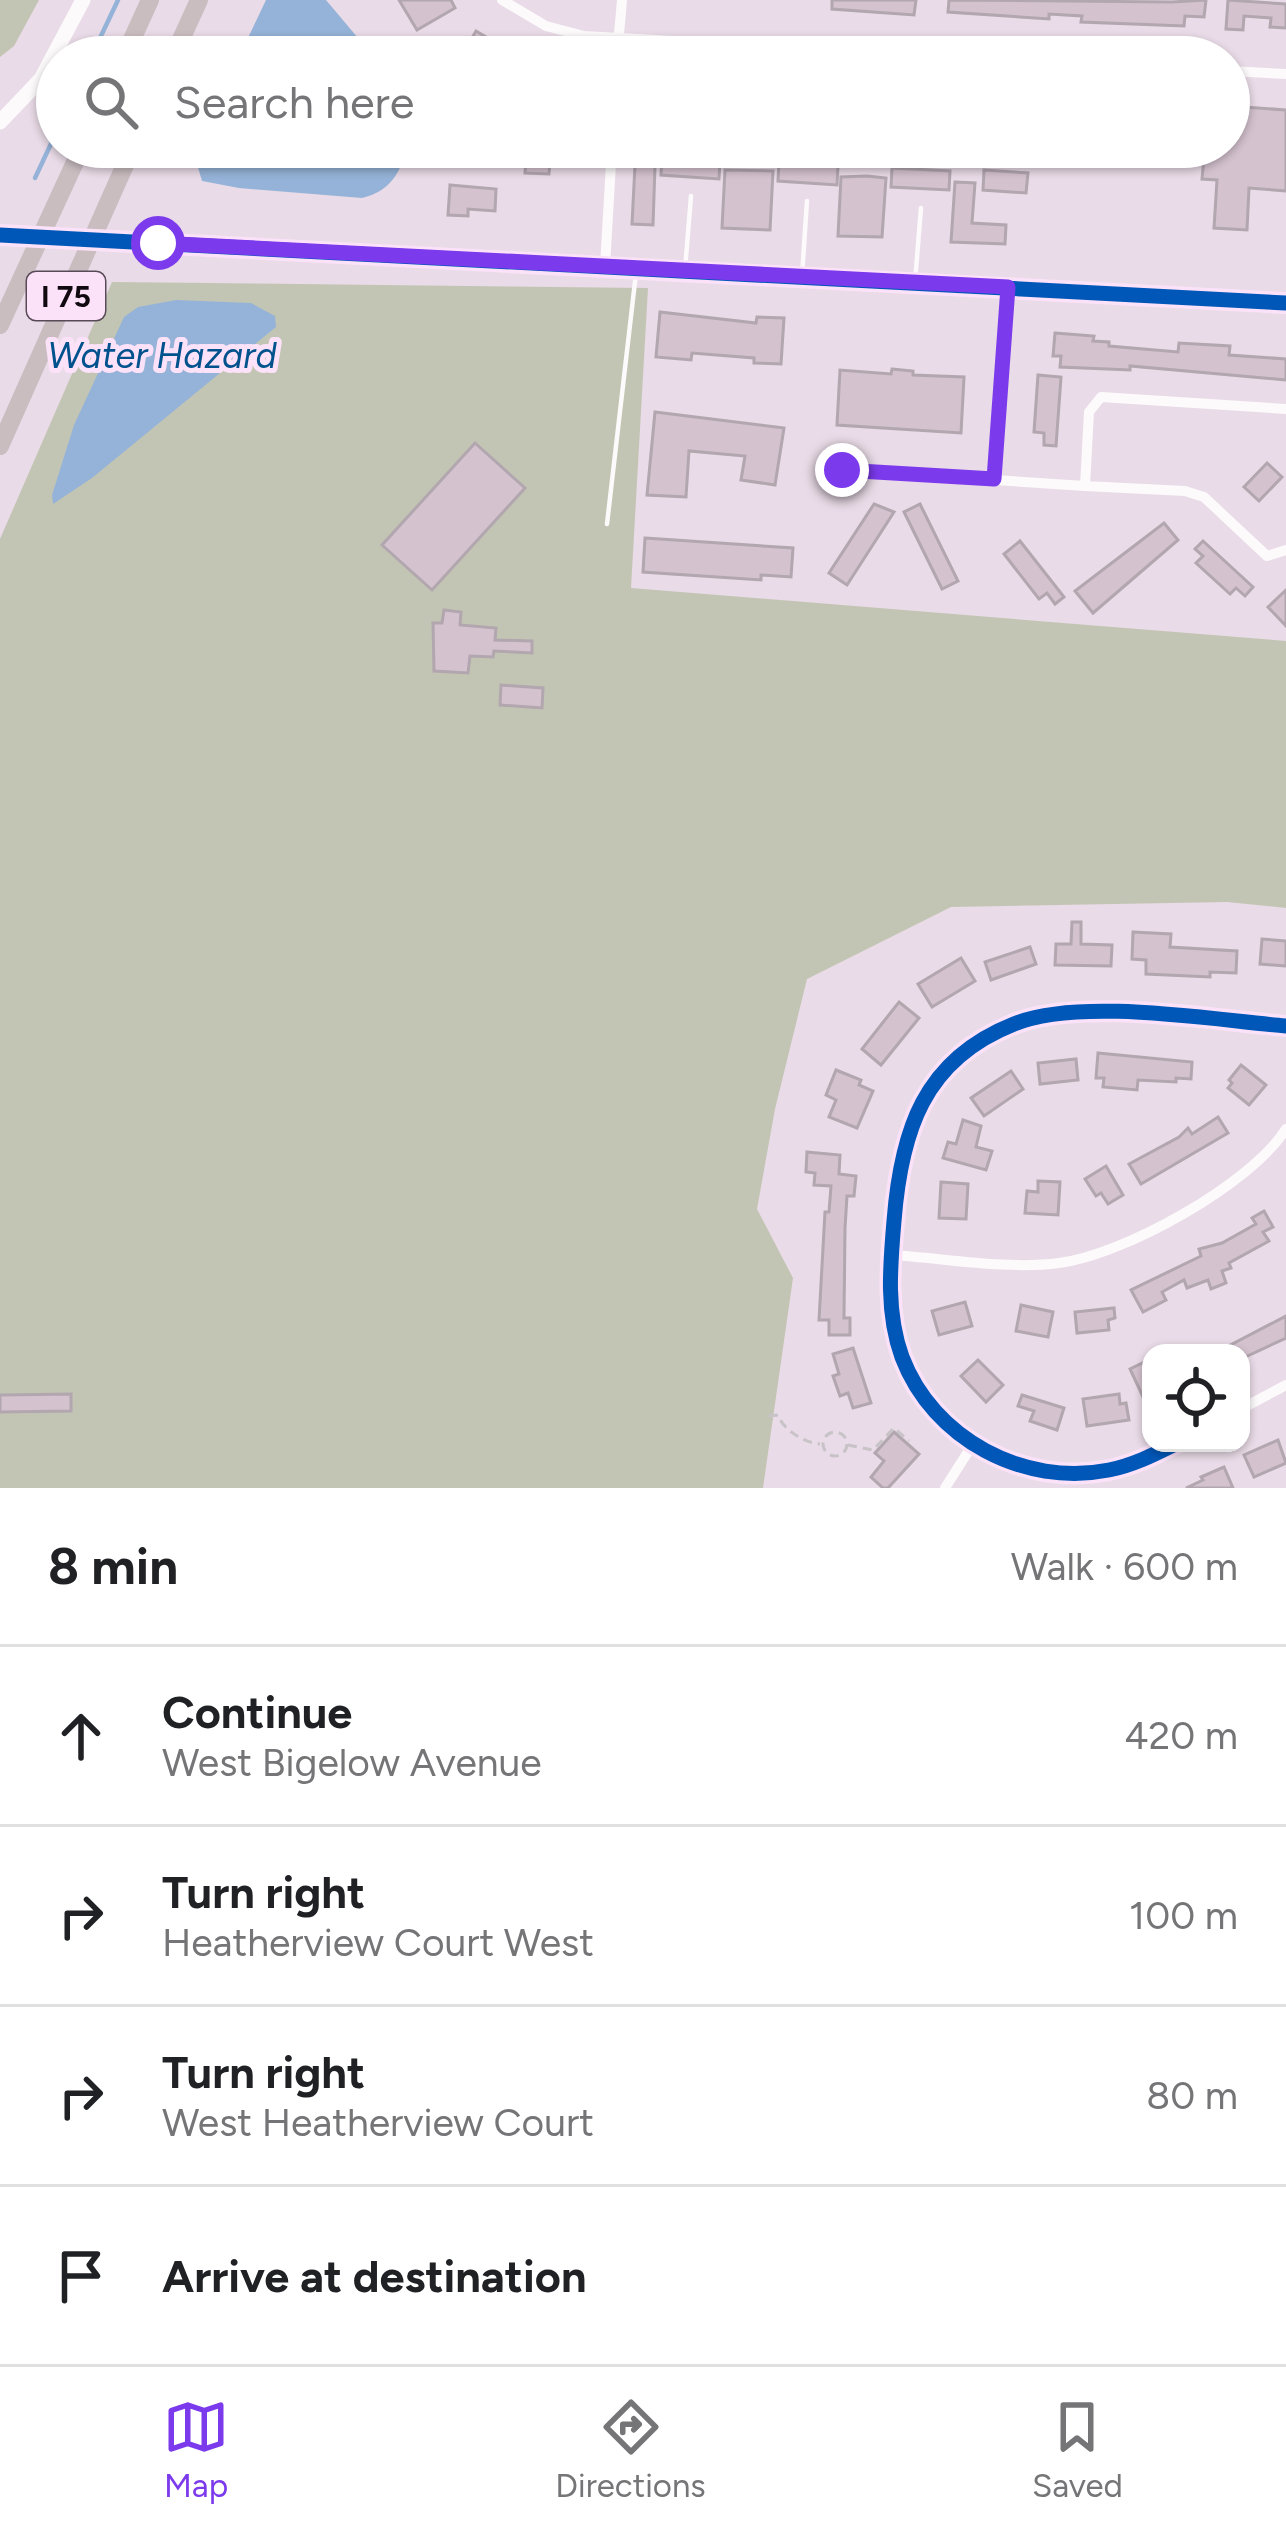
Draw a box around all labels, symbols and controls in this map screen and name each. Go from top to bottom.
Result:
search box [36,36,1250,168]
icon: search [78,69,144,135]
text: Search here [174,75,414,129]
route start [131,216,185,270]
road number: I 75 [27,272,105,320]
water label: Water Hazard [47,334,277,377]
route end [815,443,869,497]
map controls [1142,1344,1250,1452]
button: locate [1142,1344,1250,1452]
text: 8 min [48,1536,178,1597]
text: Walk · 600 m [1011,1543,1238,1590]
text: Continue [162,1685,352,1739]
icon: ahead [48,1703,114,1769]
text: 420 m [1124,1712,1238,1759]
text: West Bigelow Avenue [162,1739,542,1786]
text: Turn right [162,1865,365,1919]
icon: right [48,1883,114,1949]
text: 100 m [1129,1892,1238,1939]
text: Heatherview Court West [162,1919,594,1966]
text: Turn right [162,2045,365,2099]
icon: right [48,2063,114,2129]
text: 80 m [1146,2072,1238,2119]
text: West Heatherview Court [162,2099,594,2146]
icon: arrive [48,2243,114,2309]
text: Arrive at destination [162,2249,586,2303]
tab: Map [163,2394,229,2505]
tab: Directions [555,2394,706,2505]
tab: Saved [1032,2394,1123,2505]

